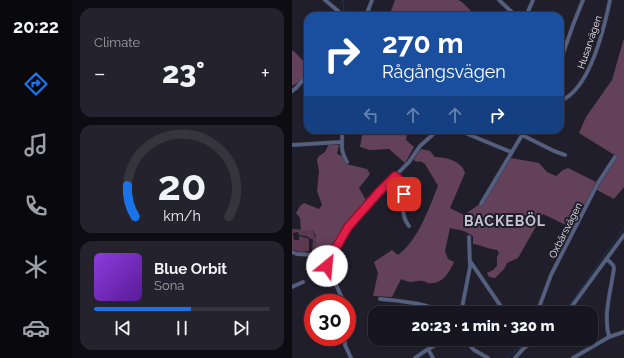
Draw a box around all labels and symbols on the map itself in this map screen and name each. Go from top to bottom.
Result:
street label: Husarvägen [575,14,604,70]
pin [387,177,421,211]
street label: Oxbärsvägen [547,200,584,260]
district label: BACKEBÖL [464,212,546,229]
position arrow [306,245,348,287]
speed limit sign: 30 [304,294,356,346]

